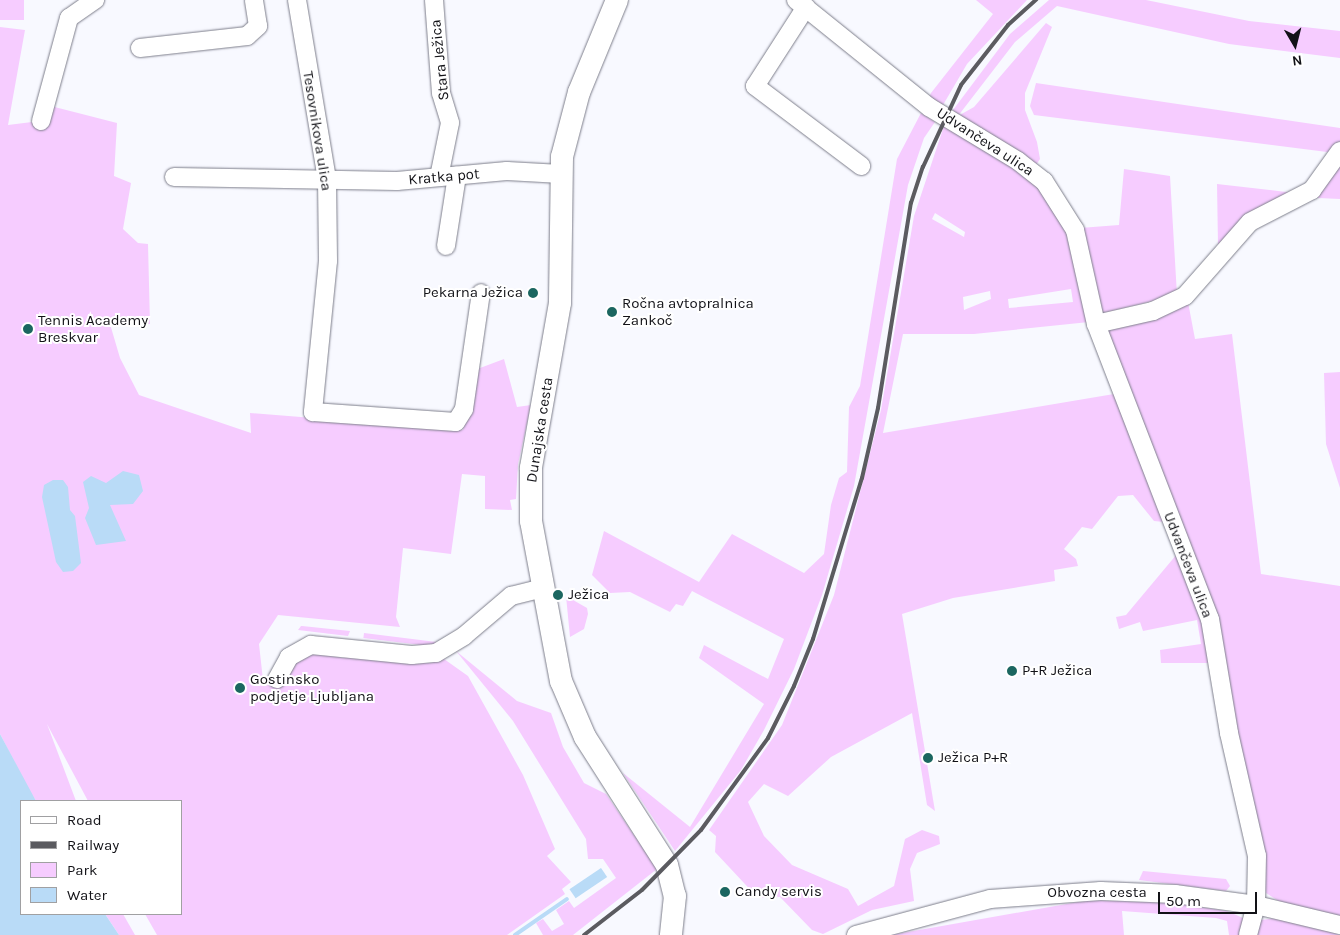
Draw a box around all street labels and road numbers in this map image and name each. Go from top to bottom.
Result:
street label: Stara Ježica [427,19,453,101]
street label: Tesovnikova ulica [299,70,335,192]
street label: Udvančeva ulica [933,104,1037,180]
street label: Kratka pot [408,165,480,189]
street label: Dunajska cesta [523,376,557,484]
street label: Udvančeva ulica [1160,509,1216,621]
street label: Obvozna cesta [1047,884,1147,902]

